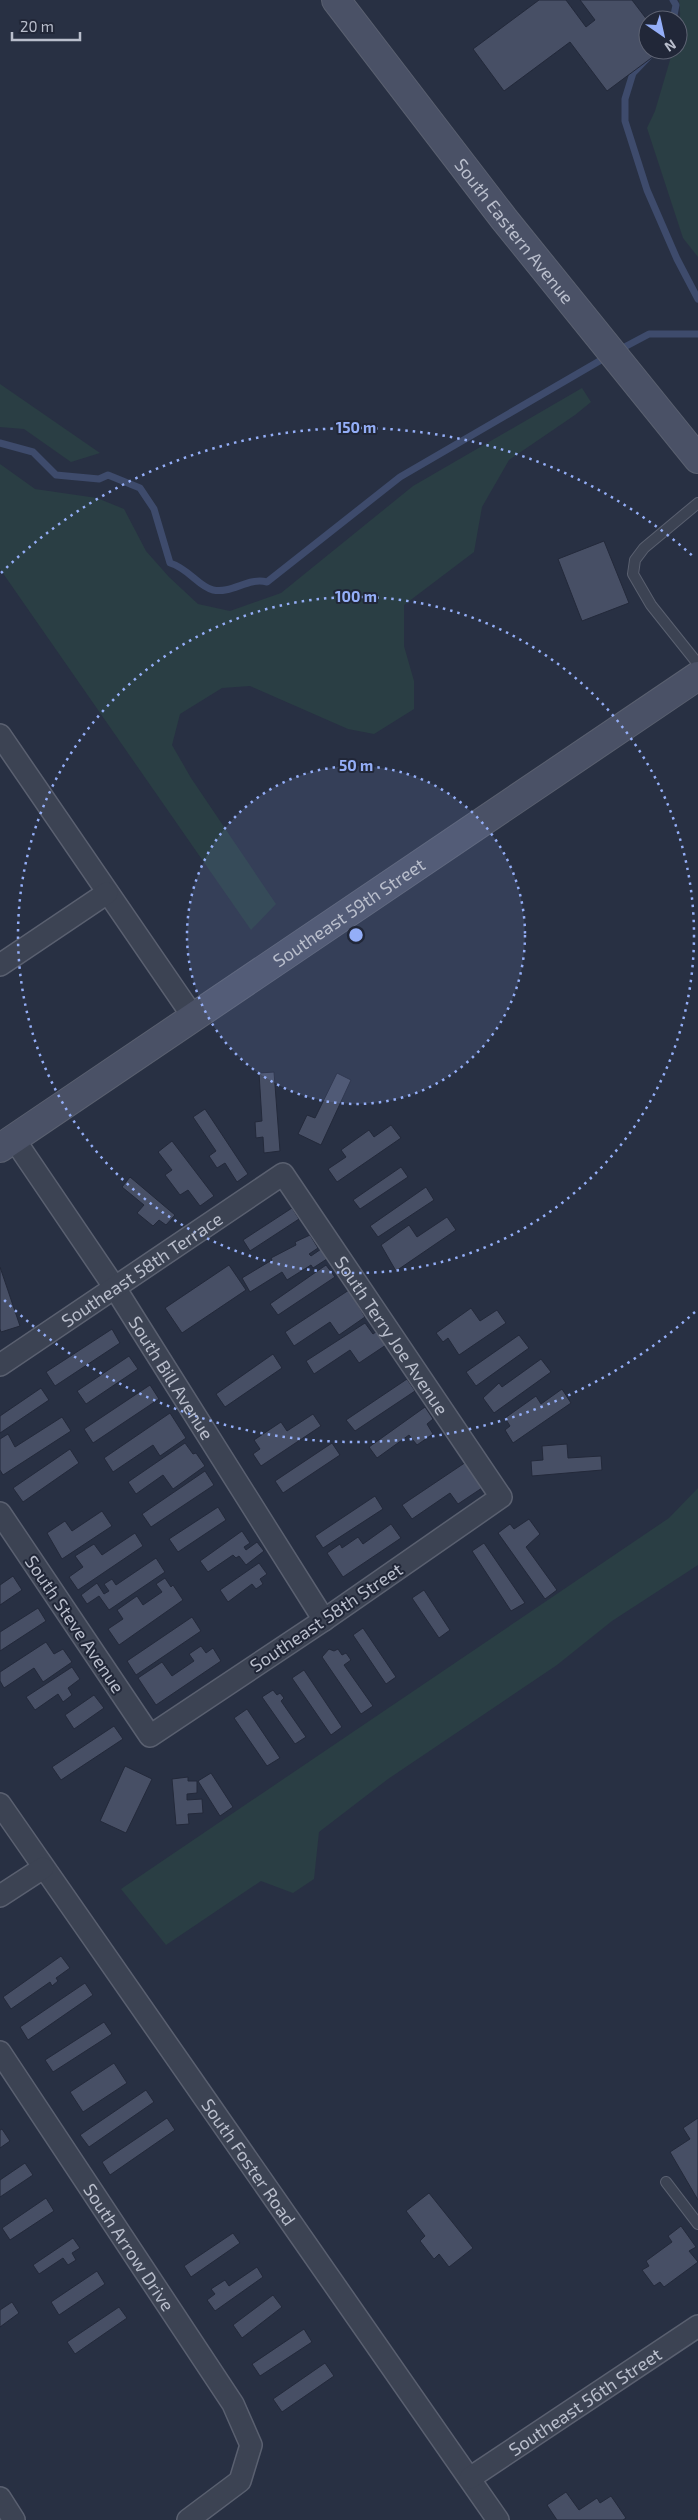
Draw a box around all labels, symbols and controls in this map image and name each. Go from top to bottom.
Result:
scale bar [12,10,80,42]
north arrow [638,10,688,60]
text: 20 m [20,17,54,35]
text: N [662,36,679,56]
street label: South Eastern Avenue [450,154,579,308]
text: 150 m [336,418,376,436]
text: 100 m [335,587,377,605]
text: 50 m [339,756,373,774]
street label: Southeast 59th Street [268,853,429,971]
centre of rings [347,926,365,944]
street label: Southeast 58th Terrace [57,1207,227,1332]
street label: South Terry Joe Avenue [330,1252,453,1419]
street label: South Bill Avenue [124,1312,219,1444]
street label: South Steve Avenue [21,1551,129,1697]
street label: Southeast 58th Street [245,1558,407,1676]
street label: South Foster Road [197,2094,301,2230]
street label: South Arrow Drive [79,2179,179,2315]
street label: Southeast 56th Street [504,2343,665,2460]

